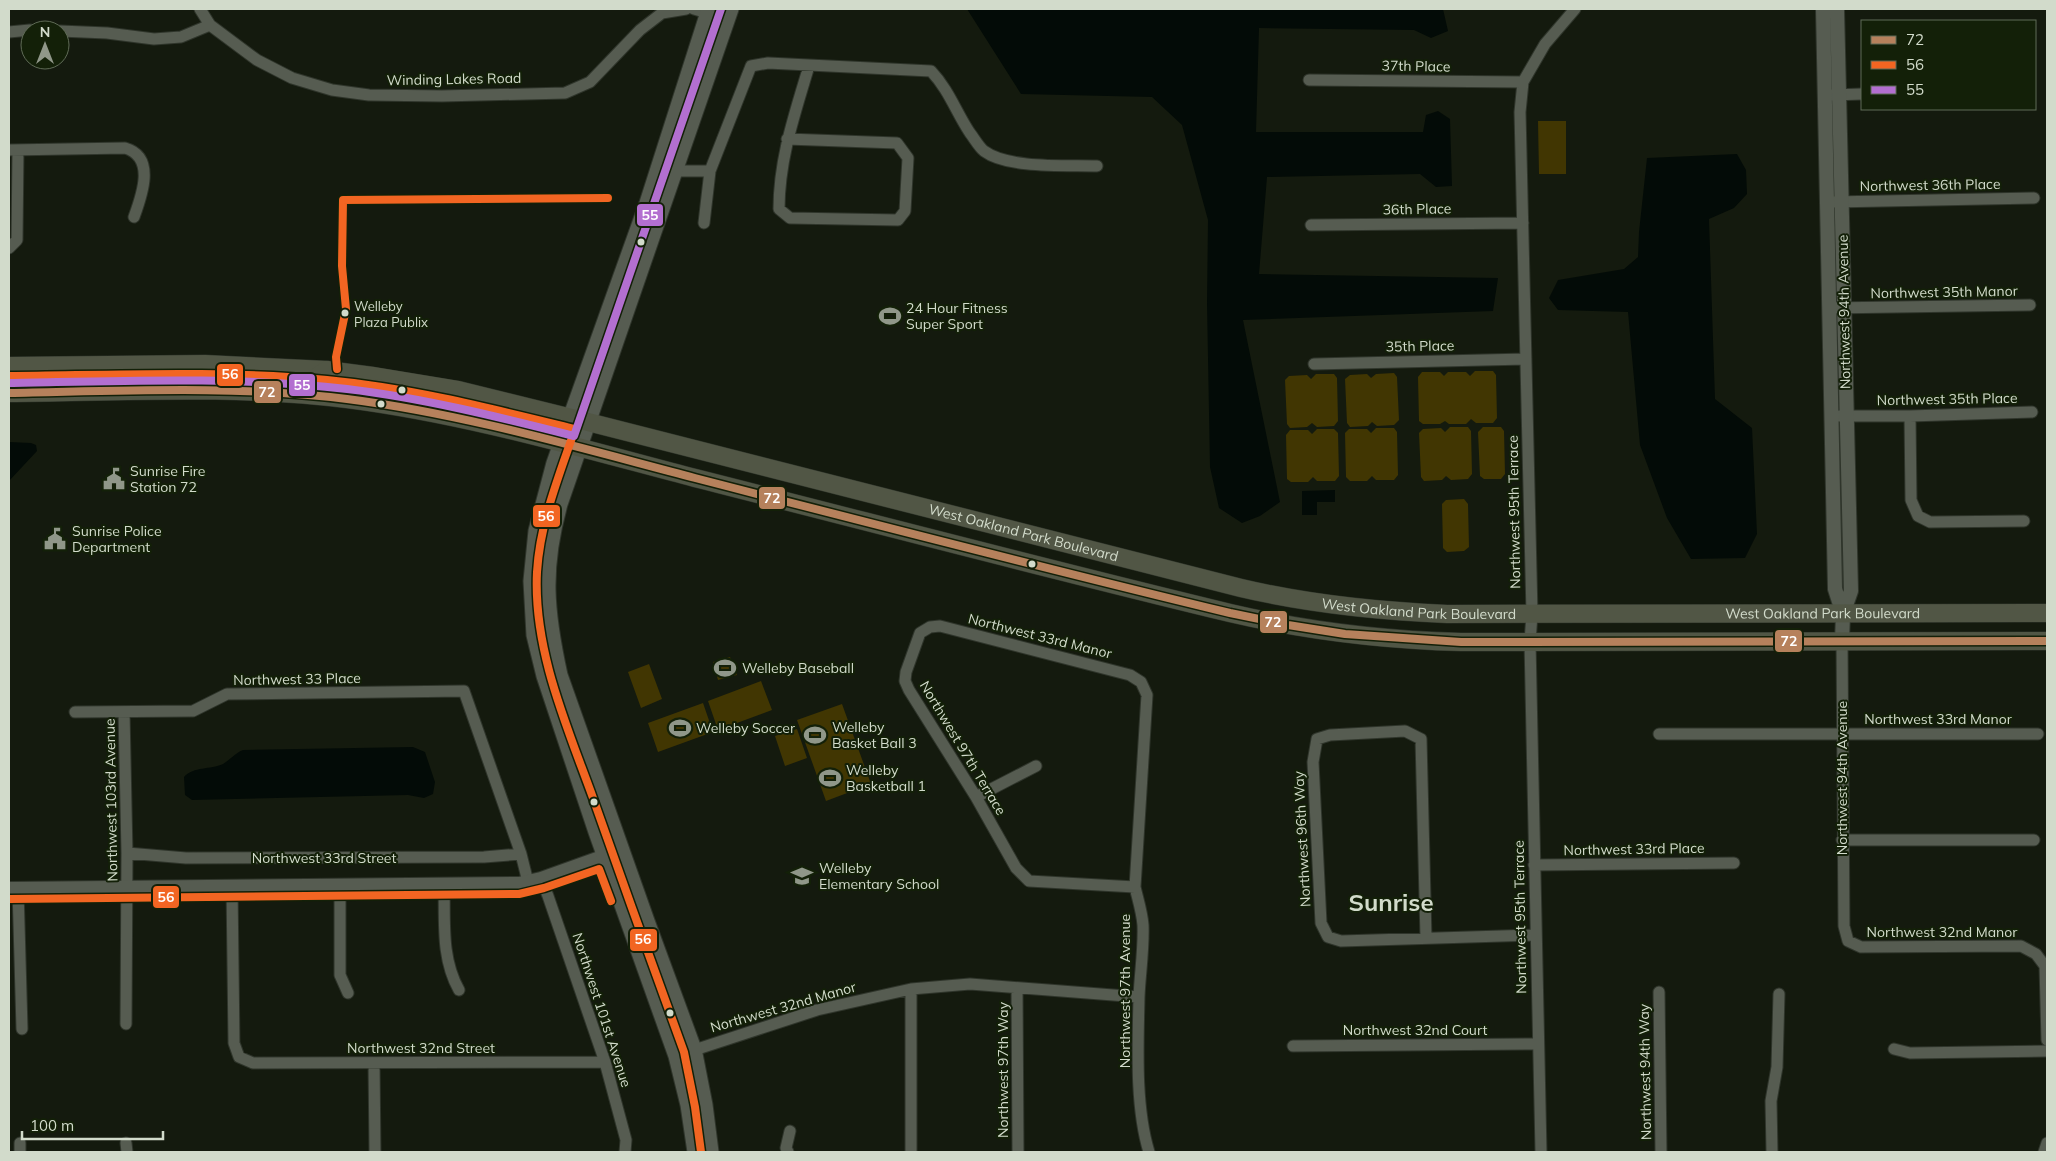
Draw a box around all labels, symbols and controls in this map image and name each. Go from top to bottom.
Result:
north arrow [20,20,70,70]
legend [1861,20,2036,110]
text: N [40,23,50,41]
text: 72 [1906,30,1924,49]
text: 56 [1906,55,1924,74]
street label: 37th Place [1381,56,1451,76]
street label: Winding Lakes Road [386,69,522,89]
text: 55 [1906,80,1924,99]
street label: Northwest 36th Place [1859,175,2001,195]
street label: 36th Place [1382,199,1452,219]
line badge: 55 [636,203,664,227]
text: 55 [642,206,658,224]
street label: Northwest 94th Avenue [1834,235,1854,389]
unlabelled marker [636,237,646,247]
street label: Northwest 35th Manor [1870,282,2019,302]
place label: Welleby Plaza Publix [354,298,428,330]
place label: 24 Hour Fitness Super Sport [906,299,1008,333]
sports icon: 24 Hour Fitness Super Sport [877,303,903,329]
marker: Welleby Plaza Publix [340,308,350,318]
street label: 35th Place [1385,336,1455,356]
line badge: 56 [216,363,244,387]
text: 56 [222,365,238,383]
line badge: 55 [288,373,316,397]
text: 55 [294,376,310,394]
line badge: 72 [253,380,282,404]
text: 72 [259,383,275,401]
unlabelled marker [397,385,407,395]
street label: Northwest 35th Place [1876,389,2018,409]
unlabelled marker [376,399,386,409]
street label: Northwest 95th Terrace [1504,435,1524,589]
place label: Sunrise Fire Station 72 [130,462,205,496]
public building icon: Sunrise Fire Station 72 [101,466,127,492]
line badge: 72 [758,486,786,510]
text: 72 [764,489,780,507]
street label: West Oakland Park Boulevard [927,500,1120,565]
line badge: 56 [532,504,561,528]
text: 56 [538,507,554,525]
place label: Sunrise Police Department [72,522,162,556]
public building icon: Sunrise Police Department [42,526,68,552]
unlabelled marker [1027,559,1037,569]
street label: West Oakland Park Boulevard [1321,594,1516,623]
street label: West Oakland Park Boulevard [1725,604,1920,623]
street label: Northwest 33rd Manor [966,609,1115,663]
line badge: 72 [1259,610,1288,634]
text: 72 [1265,613,1281,631]
line badge: 72 [1774,629,1803,653]
text: 72 [1781,632,1797,650]
sports icon: Welleby Baseball [712,655,738,681]
place label: Welleby Baseball [742,659,854,677]
street label: Northwest 33 Place [233,669,361,689]
street label: Northwest 97th Terrace [916,678,1010,818]
street label: Northwest 94th Avenue [1833,701,1851,855]
street label: Northwest 33rd Manor [1864,710,2013,728]
sports icon: Welleby Soccer [667,715,693,741]
street label: Northwest 103rd Avenue [101,718,121,882]
place label: Welleby Basket Ball 3 [832,718,917,752]
place label: Welleby Soccer [696,719,796,737]
sports icon: Welleby Basket Ball 3 [802,722,828,748]
place label: Welleby Basketball 1 [846,761,926,795]
sports icon: Welleby Basketball 1 [817,765,843,791]
street label: Northwest 96th Way [1289,770,1315,907]
unlabelled marker [589,797,599,807]
street label: Northwest 33rd Place [1563,839,1705,859]
street label: Northwest 95th Terrace [1510,840,1530,994]
street label: Northwest 33rd Street [252,849,396,867]
place label: Welleby Elementary School [819,859,939,893]
school or university icon: Welleby Elementary School [789,863,815,889]
line badge: 56 [152,885,180,909]
district label: Sunrise [1348,887,1434,917]
text: 56 [158,888,174,906]
street label: Northwest 97th Avenue [1116,914,1134,1068]
street label: Northwest 32nd Manor [1867,923,2018,941]
line badge: 56 [629,928,658,952]
street label: Northwest 101st Avenue [568,930,636,1090]
text: 56 [635,930,651,948]
street label: Northwest 32nd Manor [708,977,859,1036]
street label: Northwest 97th Way [994,1001,1012,1138]
street label: Northwest 94th Way [1635,1003,1655,1140]
unlabelled marker [665,1008,675,1018]
street label: Northwest 32nd Court [1343,1021,1487,1039]
street label: Northwest 32nd Street [347,1039,495,1057]
scale bar [22,1108,164,1140]
text: 100 m [30,1116,74,1135]

